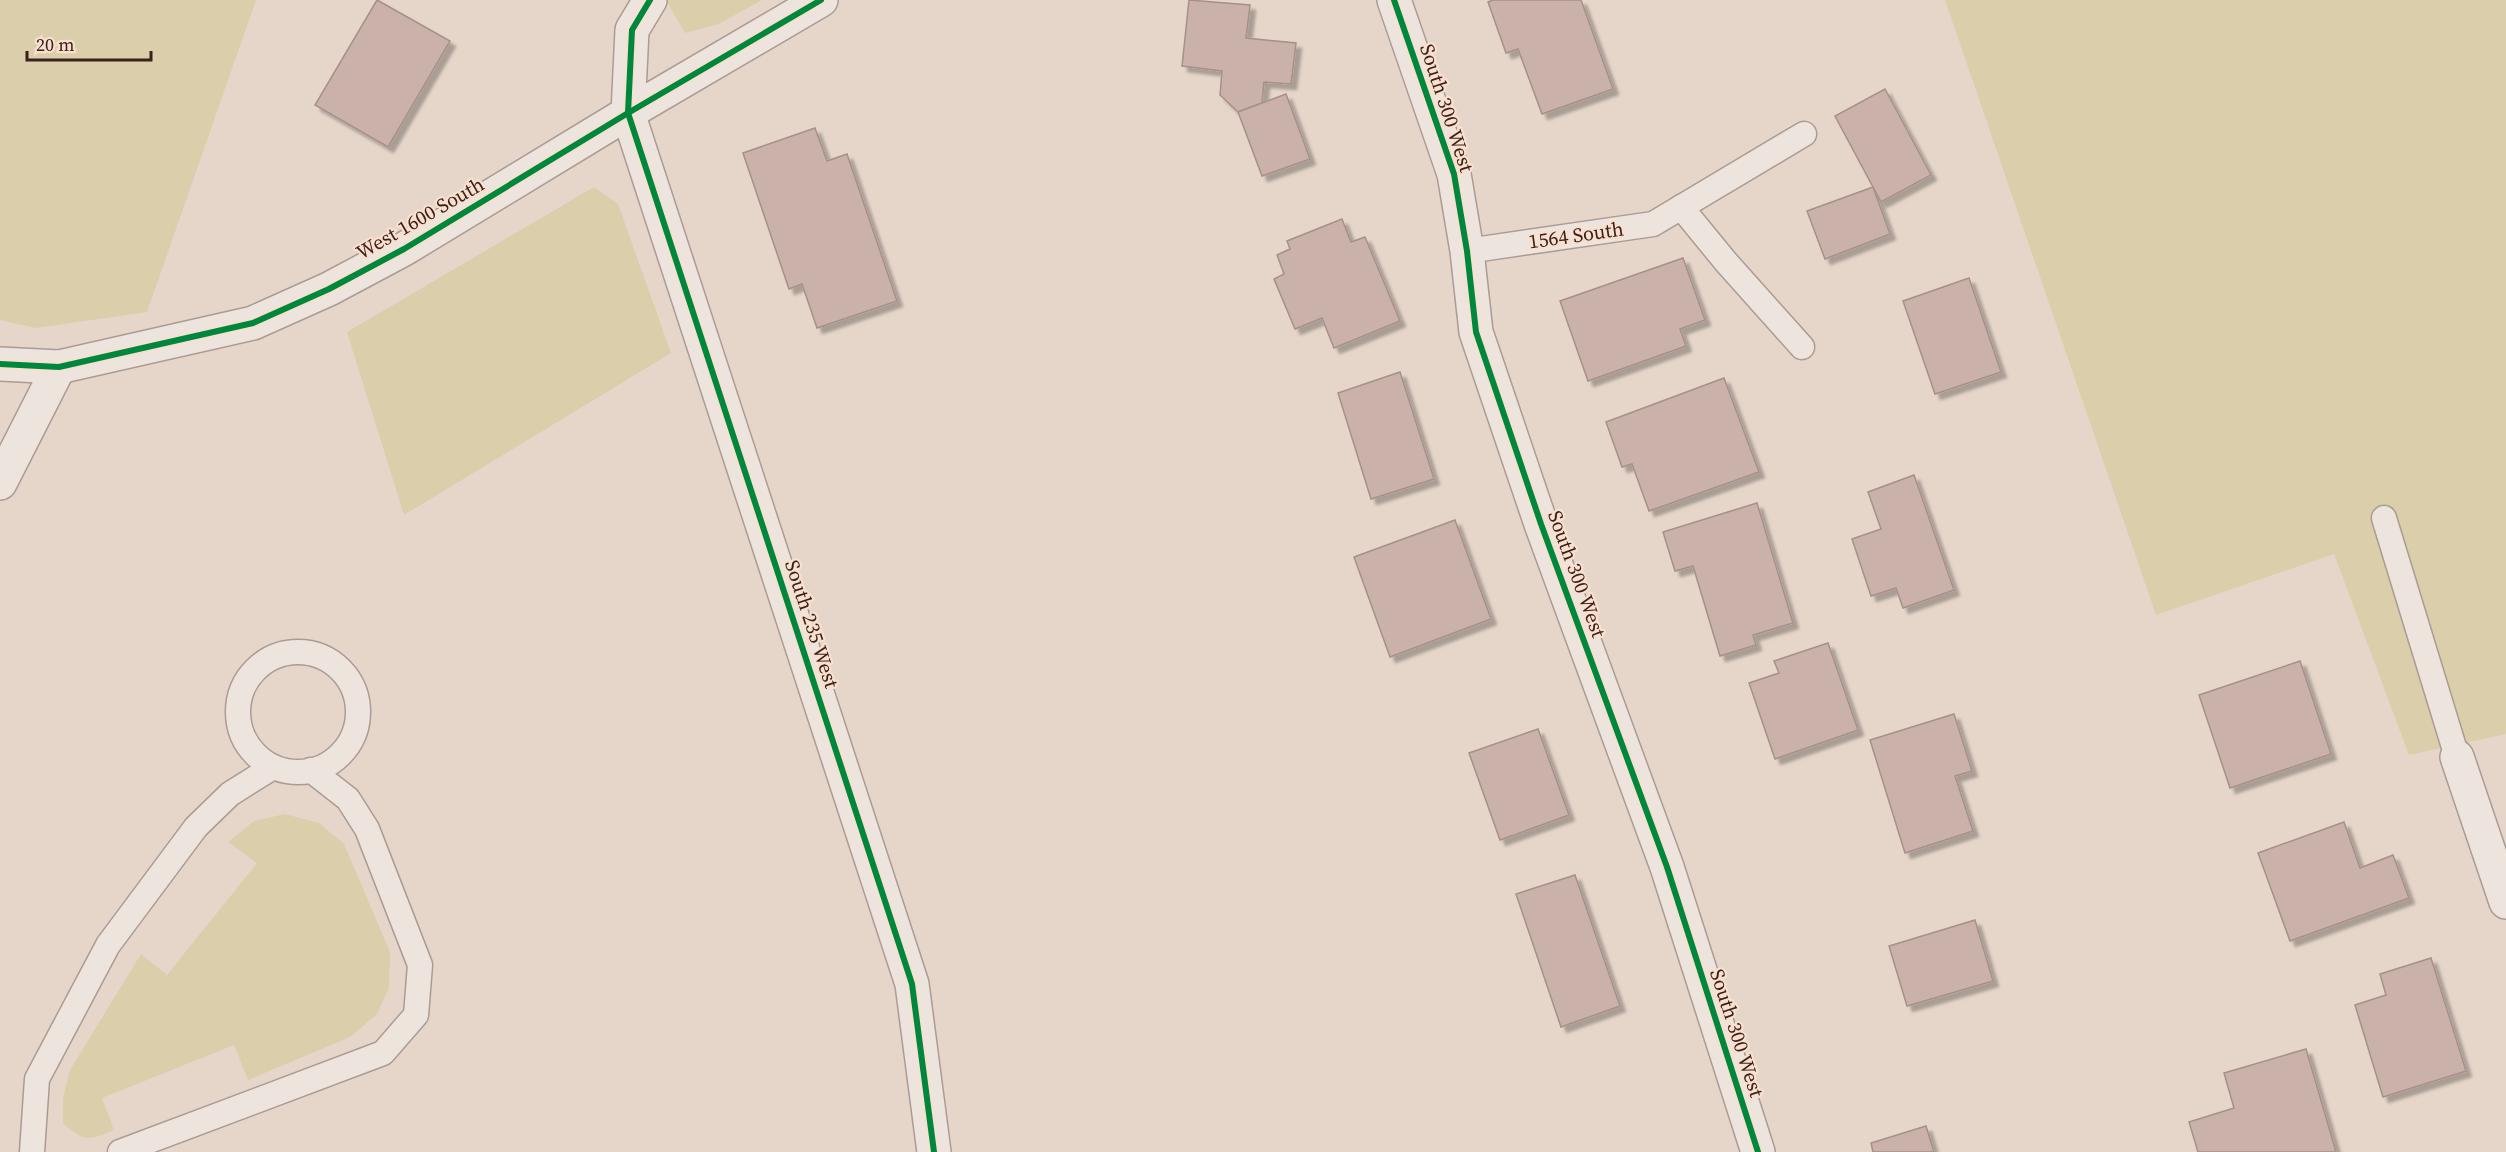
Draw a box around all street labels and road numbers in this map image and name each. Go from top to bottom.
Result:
street label: South 300 West [1413,40,1481,176]
street label: West 1600 South [351,170,489,266]
street label: 1564 South [1527,214,1625,256]
street label: South 300 West [1541,507,1613,642]
street label: South 235 West [778,556,846,692]
street label: South 300 West [1703,965,1771,1101]

